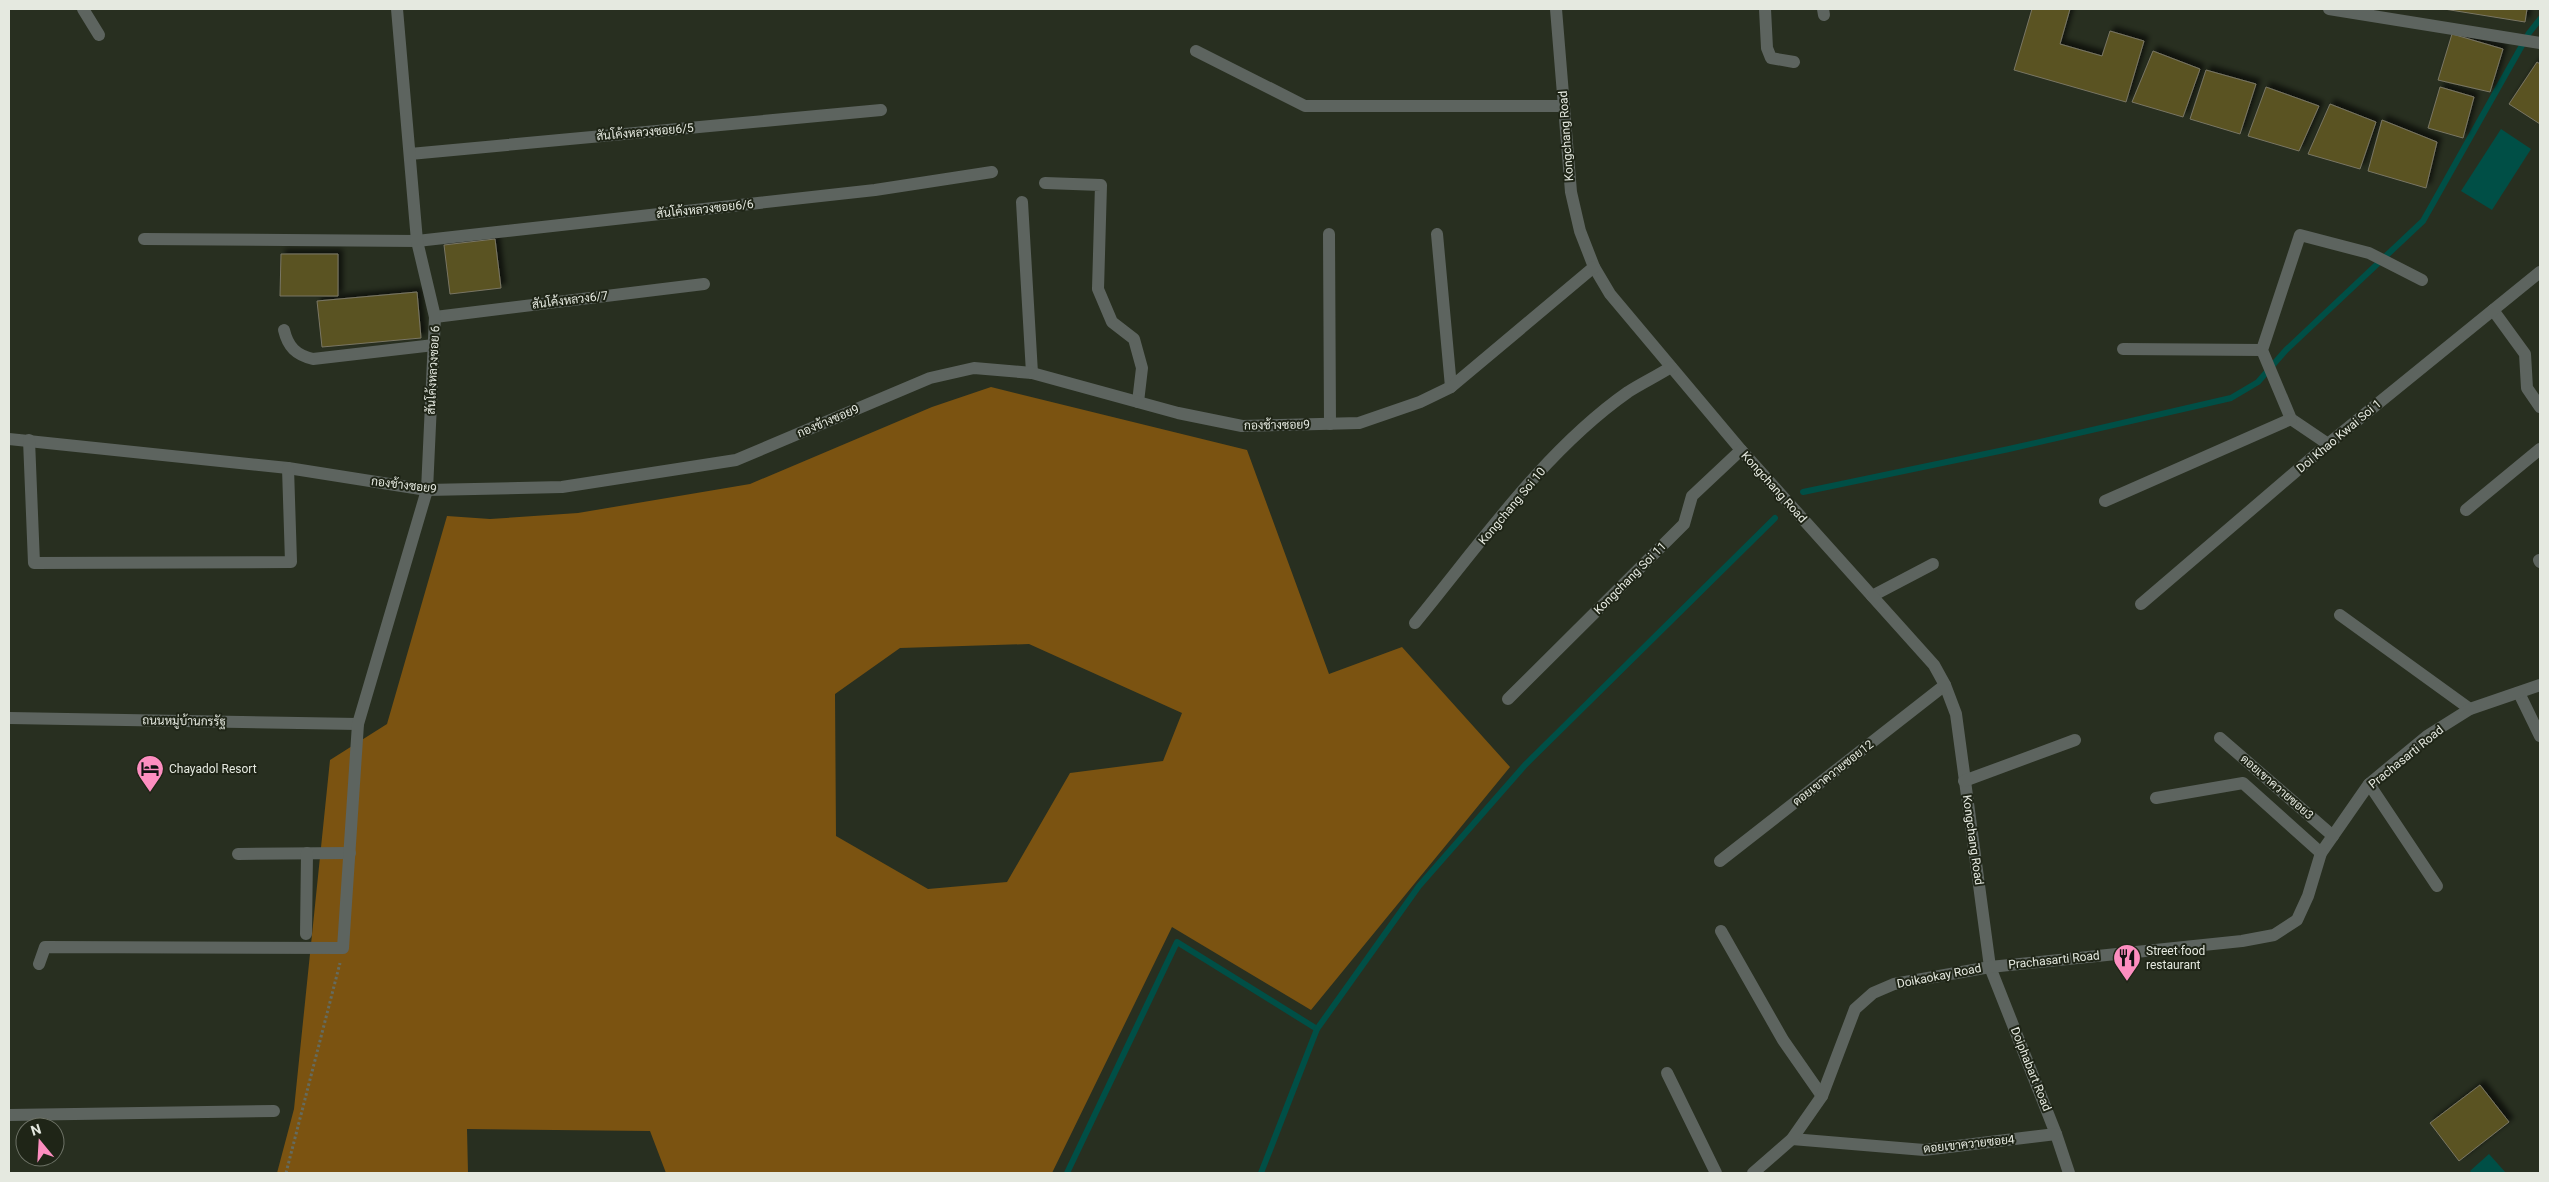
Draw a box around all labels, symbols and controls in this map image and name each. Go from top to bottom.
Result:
street label: Kongchang Road [1556,90,1576,182]
street label: สันโค้งหลวงซอย6/5 [596,120,695,143]
street label: สันโค้งหลวงซอย6/6 [656,196,755,221]
street label: สันโค้งหลวง6/7 [531,287,609,312]
street label: สันโค้งหลวงซอย 6 [423,325,442,415]
street label: Doi Khao Kwai Soi 1 [2294,396,2384,476]
street label: กองช้างซอย9 [795,402,861,440]
street label: กองช้างซอย9 [1244,417,1310,433]
street label: Kongchang Road [1738,449,1810,525]
street label: Kongchang Soi 10 [1476,464,1549,548]
street label: กองช้างซอย9 [370,474,438,496]
street label: Kongchang Soi 11 [1591,539,1669,617]
street label: ถนนหมู่บ้านกรรัฐ [142,713,226,730]
street label: Prachasarti Road [2366,723,2446,791]
street label: ดอยเขาควายซอย12 [1790,737,1876,809]
street label: ดอยเขาควายซอย3 [2238,752,2316,822]
hotel icon: Chayadol Resort [135,754,165,793]
place label: Chayadol Resort [169,762,257,776]
street label: Kongchang Road [1960,794,1986,886]
restaurant icon: Street food restaurant [2112,943,2142,982]
place label: Street food restaurant [2146,944,2205,972]
street label: Prachasarti Road [2008,948,2100,972]
street label: Doikaokay Road [1896,961,1982,991]
street label: Doiphabart Road [2008,1025,2054,1113]
north arrow [15,1117,65,1167]
text: N [29,1120,43,1139]
street label: ดอยเขาควายซอย4 [1923,1132,2016,1156]

